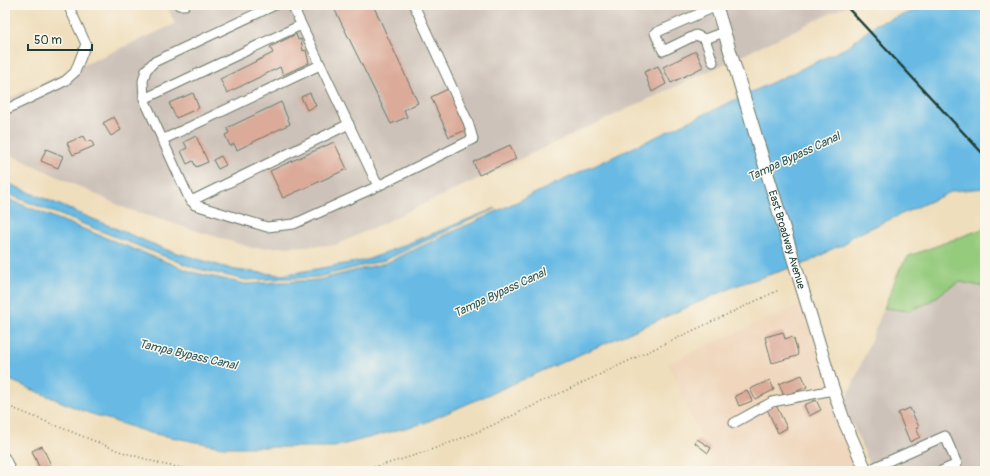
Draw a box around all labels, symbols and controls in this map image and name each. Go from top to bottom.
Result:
scale bar [28,26,92,52]
text: 50 m [34,33,62,48]
water label: Tampa Bypass Canal [745,129,844,185]
street label: East Broadway Avenue [766,188,809,291]
water label: Tampa Bypass Canal [451,265,550,321]
water label: Tampa Bypass Canal [137,336,240,374]

